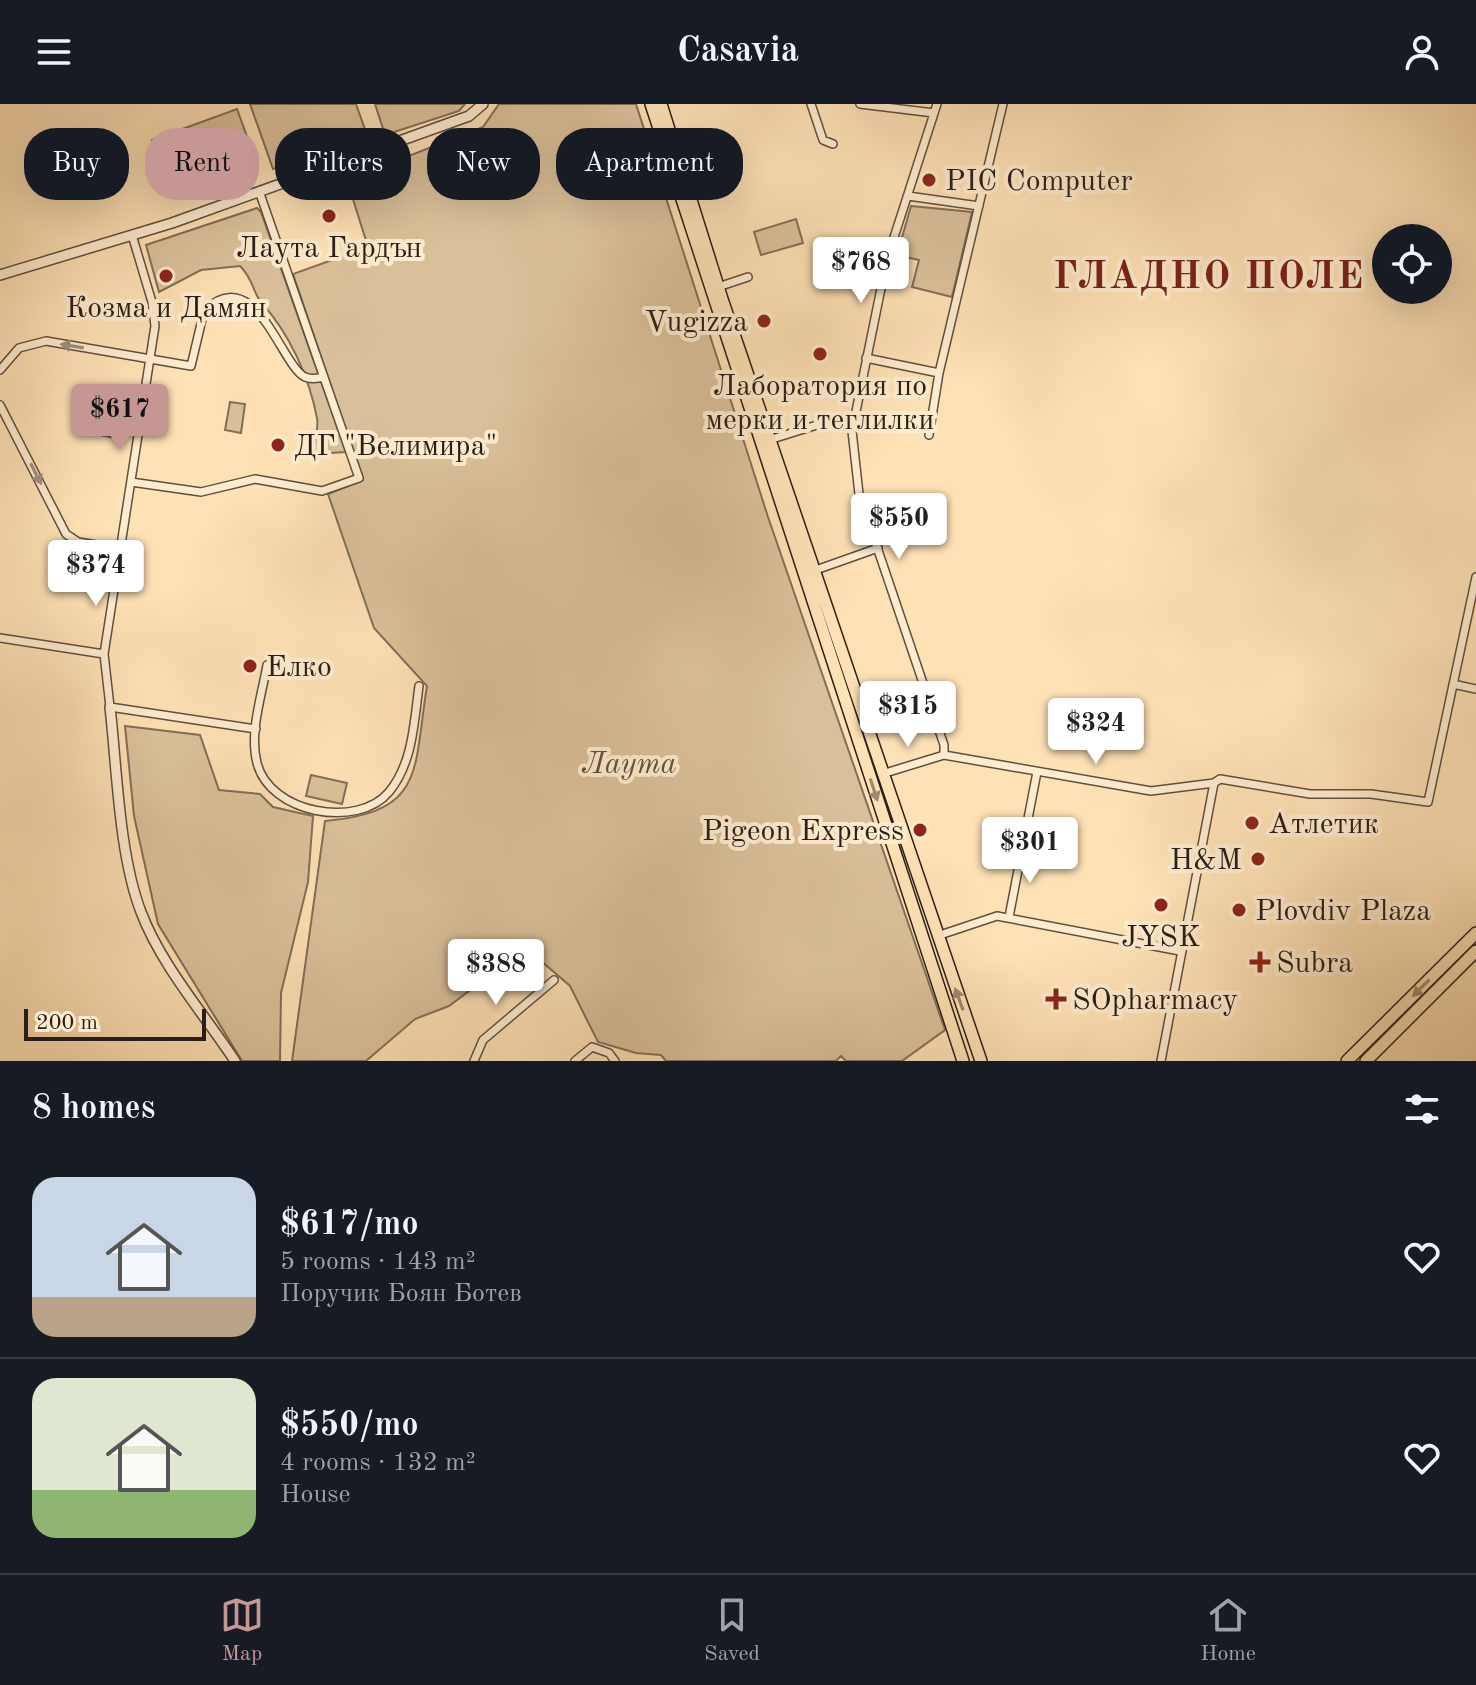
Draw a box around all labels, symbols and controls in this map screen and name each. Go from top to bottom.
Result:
icon: menu [32,30,76,74]
icon: person [1400,30,1444,74]
text: Casavia [677,34,799,70]
chip: Buy [24,128,129,200]
chip: Rent [145,128,259,200]
chip: Filters [275,128,411,200]
chip: New [427,128,540,200]
chip: Apartment [556,128,743,200]
place label: PIC Computer [945,167,1133,197]
marker: PIC Computer [920,171,938,189]
marker: Лаута Гардън [320,207,338,225]
map controls [1372,224,1452,304]
button: locate [1372,224,1452,304]
place label: Лаута Гардън [236,234,422,264]
pin: $768 [814,237,908,305]
text: $768 [831,250,891,276]
district label: ГЛАДНО ПОЛЕ [1053,259,1365,297]
marker: Козма и Дамян [157,267,175,285]
place label: Козма и Дамян [65,294,267,324]
place label: Vugizza [645,308,748,338]
marker: Vugizza [755,312,773,330]
one-way arrow [59,339,84,351]
marker: Лаборатория по мерки и теглилки [811,345,829,363]
place label: Лаборатория по мерки и теглилки [706,372,934,436]
pin: $617 [73,384,167,452]
text: $617 [90,397,150,423]
place label: ДГ "Велимира" [294,432,497,462]
marker: ДГ "Велимира" [269,436,287,454]
one-way arrow [30,463,43,486]
pin: $550 [852,493,946,561]
text: $550 [869,506,929,532]
pin: $374 [49,540,143,608]
text: $374 [66,553,126,579]
place label: Елко [266,653,332,683]
marker: Елко [241,657,259,675]
pin: $315 [861,681,955,749]
text: $315 [878,694,938,720]
pin: $324 [1049,698,1143,766]
text: $324 [1066,711,1126,737]
park label: Лаута [582,750,676,780]
one-way arrow [869,778,881,802]
place label: Атлетик [1268,810,1379,840]
marker: Атлетик [1243,814,1261,832]
place label: Pigeon Express [702,817,904,847]
pin: $301 [983,817,1077,885]
marker: Pigeon Express [911,821,929,839]
text: $301 [1000,830,1060,856]
place label: H&M [1170,846,1242,876]
marker: H&M [1249,850,1267,868]
marker: JYSK [1152,896,1170,914]
place label: Plovdiv Plaza [1255,897,1431,927]
marker: Plovdiv Plaza [1230,901,1248,919]
place label: JYSK [1121,923,1201,953]
pin: $388 [449,939,543,1007]
place label: Subra [1276,949,1353,979]
text: $388 [466,952,526,978]
marker: Subra [1251,953,1269,971]
one-way arrow [1412,978,1431,997]
place label: SOpharmacy [1072,986,1238,1016]
one-way arrow [952,987,965,1011]
marker: SOpharmacy [1047,990,1065,1008]
scale bar [24,1005,206,1041]
text: 200 m [36,1012,98,1034]
icon: filters [1400,1087,1444,1131]
text: 8 homes [32,1092,155,1126]
text: $617/mo [280,1208,419,1242]
icon: home [96,1209,192,1305]
icon: heart [1400,1235,1444,1279]
text: 5 rooms · 143 m² [280,1249,476,1275]
text: Поручик Боян Ботев [280,1281,522,1307]
text: $550/mo [280,1409,419,1443]
icon: home [96,1410,192,1506]
icon: heart [1400,1436,1444,1480]
text: 4 rooms · 132 m² [280,1450,476,1476]
text: House [280,1482,351,1508]
tab: Map [220,1593,264,1668]
tab: Saved [704,1593,760,1668]
tab: Home [1200,1593,1256,1668]

